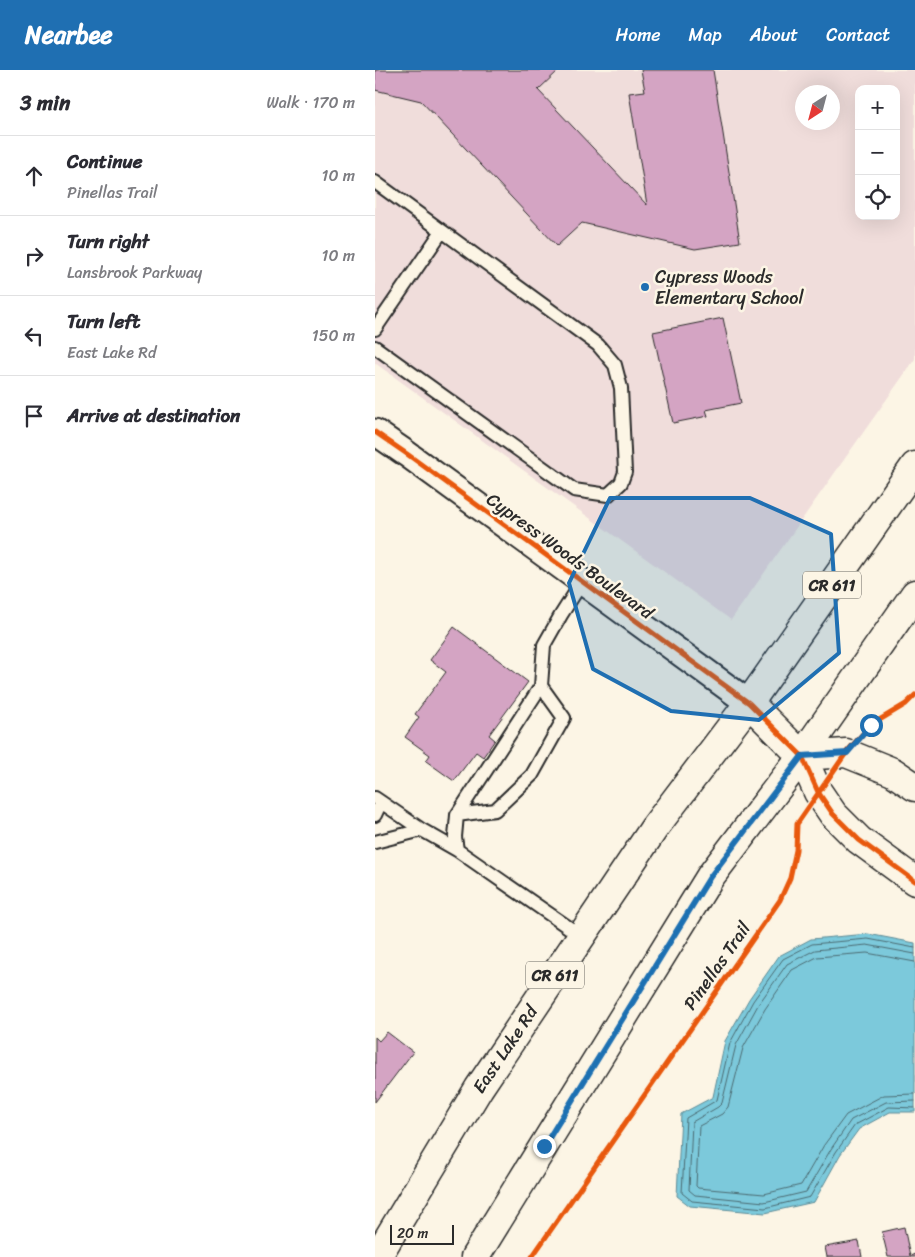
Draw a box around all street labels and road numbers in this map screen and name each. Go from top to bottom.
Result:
street label: Cypress Woods Boulevard [479,484,662,629]
road number: CR 611 [803,572,861,598]
street label: Pinellas Trail [675,914,760,1017]
road number: CR 611 [526,962,584,988]
street label: East Lake Rd [464,997,547,1100]

